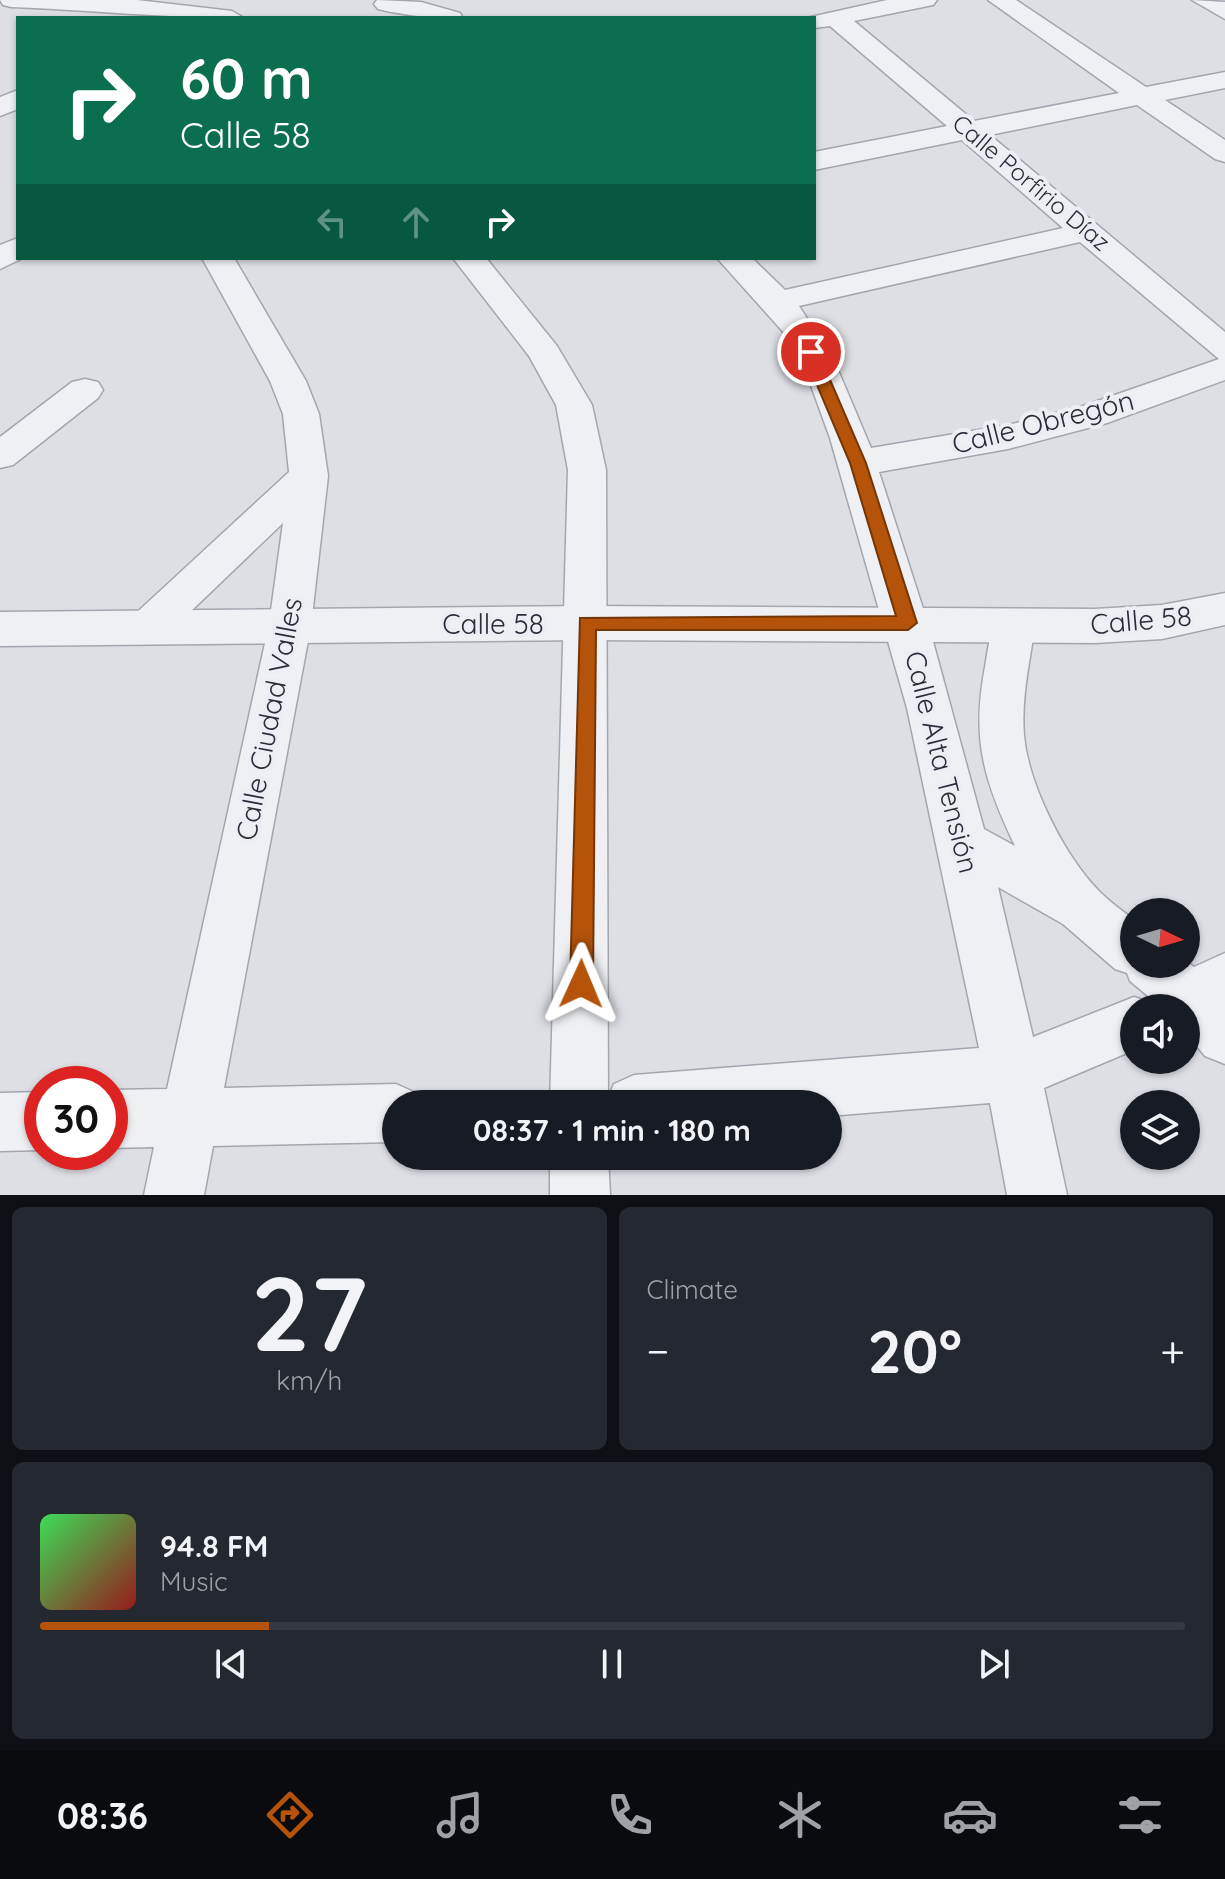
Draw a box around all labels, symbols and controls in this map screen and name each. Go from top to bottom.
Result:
text: 60 m [180,43,313,113]
icon: right [48,48,152,152]
street label: Calle Porfirio Díaz [947,108,1117,257]
text: Calle 58 [180,112,311,157]
icon: left [310,200,354,244]
icon: ahead [394,200,438,244]
icon: right [478,200,522,244]
pin [777,318,845,386]
icon: arrive [789,330,833,374]
street label: Calle Obregón [948,382,1137,461]
street label: Calle Ciudad Valles [228,594,309,843]
street label: Calle 58 [1089,598,1193,641]
street label: Calle 58 [442,606,544,641]
street label: Calle Alta Tensión [898,647,987,877]
north arrow [1120,898,1200,978]
map controls [1120,898,1200,1170]
position arrow [539,942,623,1026]
button: sound [1120,994,1200,1074]
speed limit sign: 30 [24,1066,128,1170]
button: layers [1120,1090,1200,1170]
text: 08:37 · 1 min · 180 m [473,1111,751,1149]
text: 27 [251,1247,367,1377]
text: Climate [647,1273,738,1306]
text: 20° [868,1313,962,1388]
text: − [647,1323,669,1378]
text: + [1160,1323,1185,1378]
text: km/h [276,1364,342,1397]
text: 94.8 FM [160,1527,268,1565]
text: Music [160,1565,228,1598]
icon: previous [209,1642,253,1686]
icon: pause [590,1642,634,1686]
icon: next [972,1642,1016,1686]
icon: directions [262,1787,318,1843]
icon: music [432,1787,488,1843]
icon: phone [602,1787,658,1843]
icon: climate [772,1787,828,1843]
icon: car [942,1787,998,1843]
icon: filters [1112,1787,1168,1843]
text: 08:36 [57,1793,148,1838]

